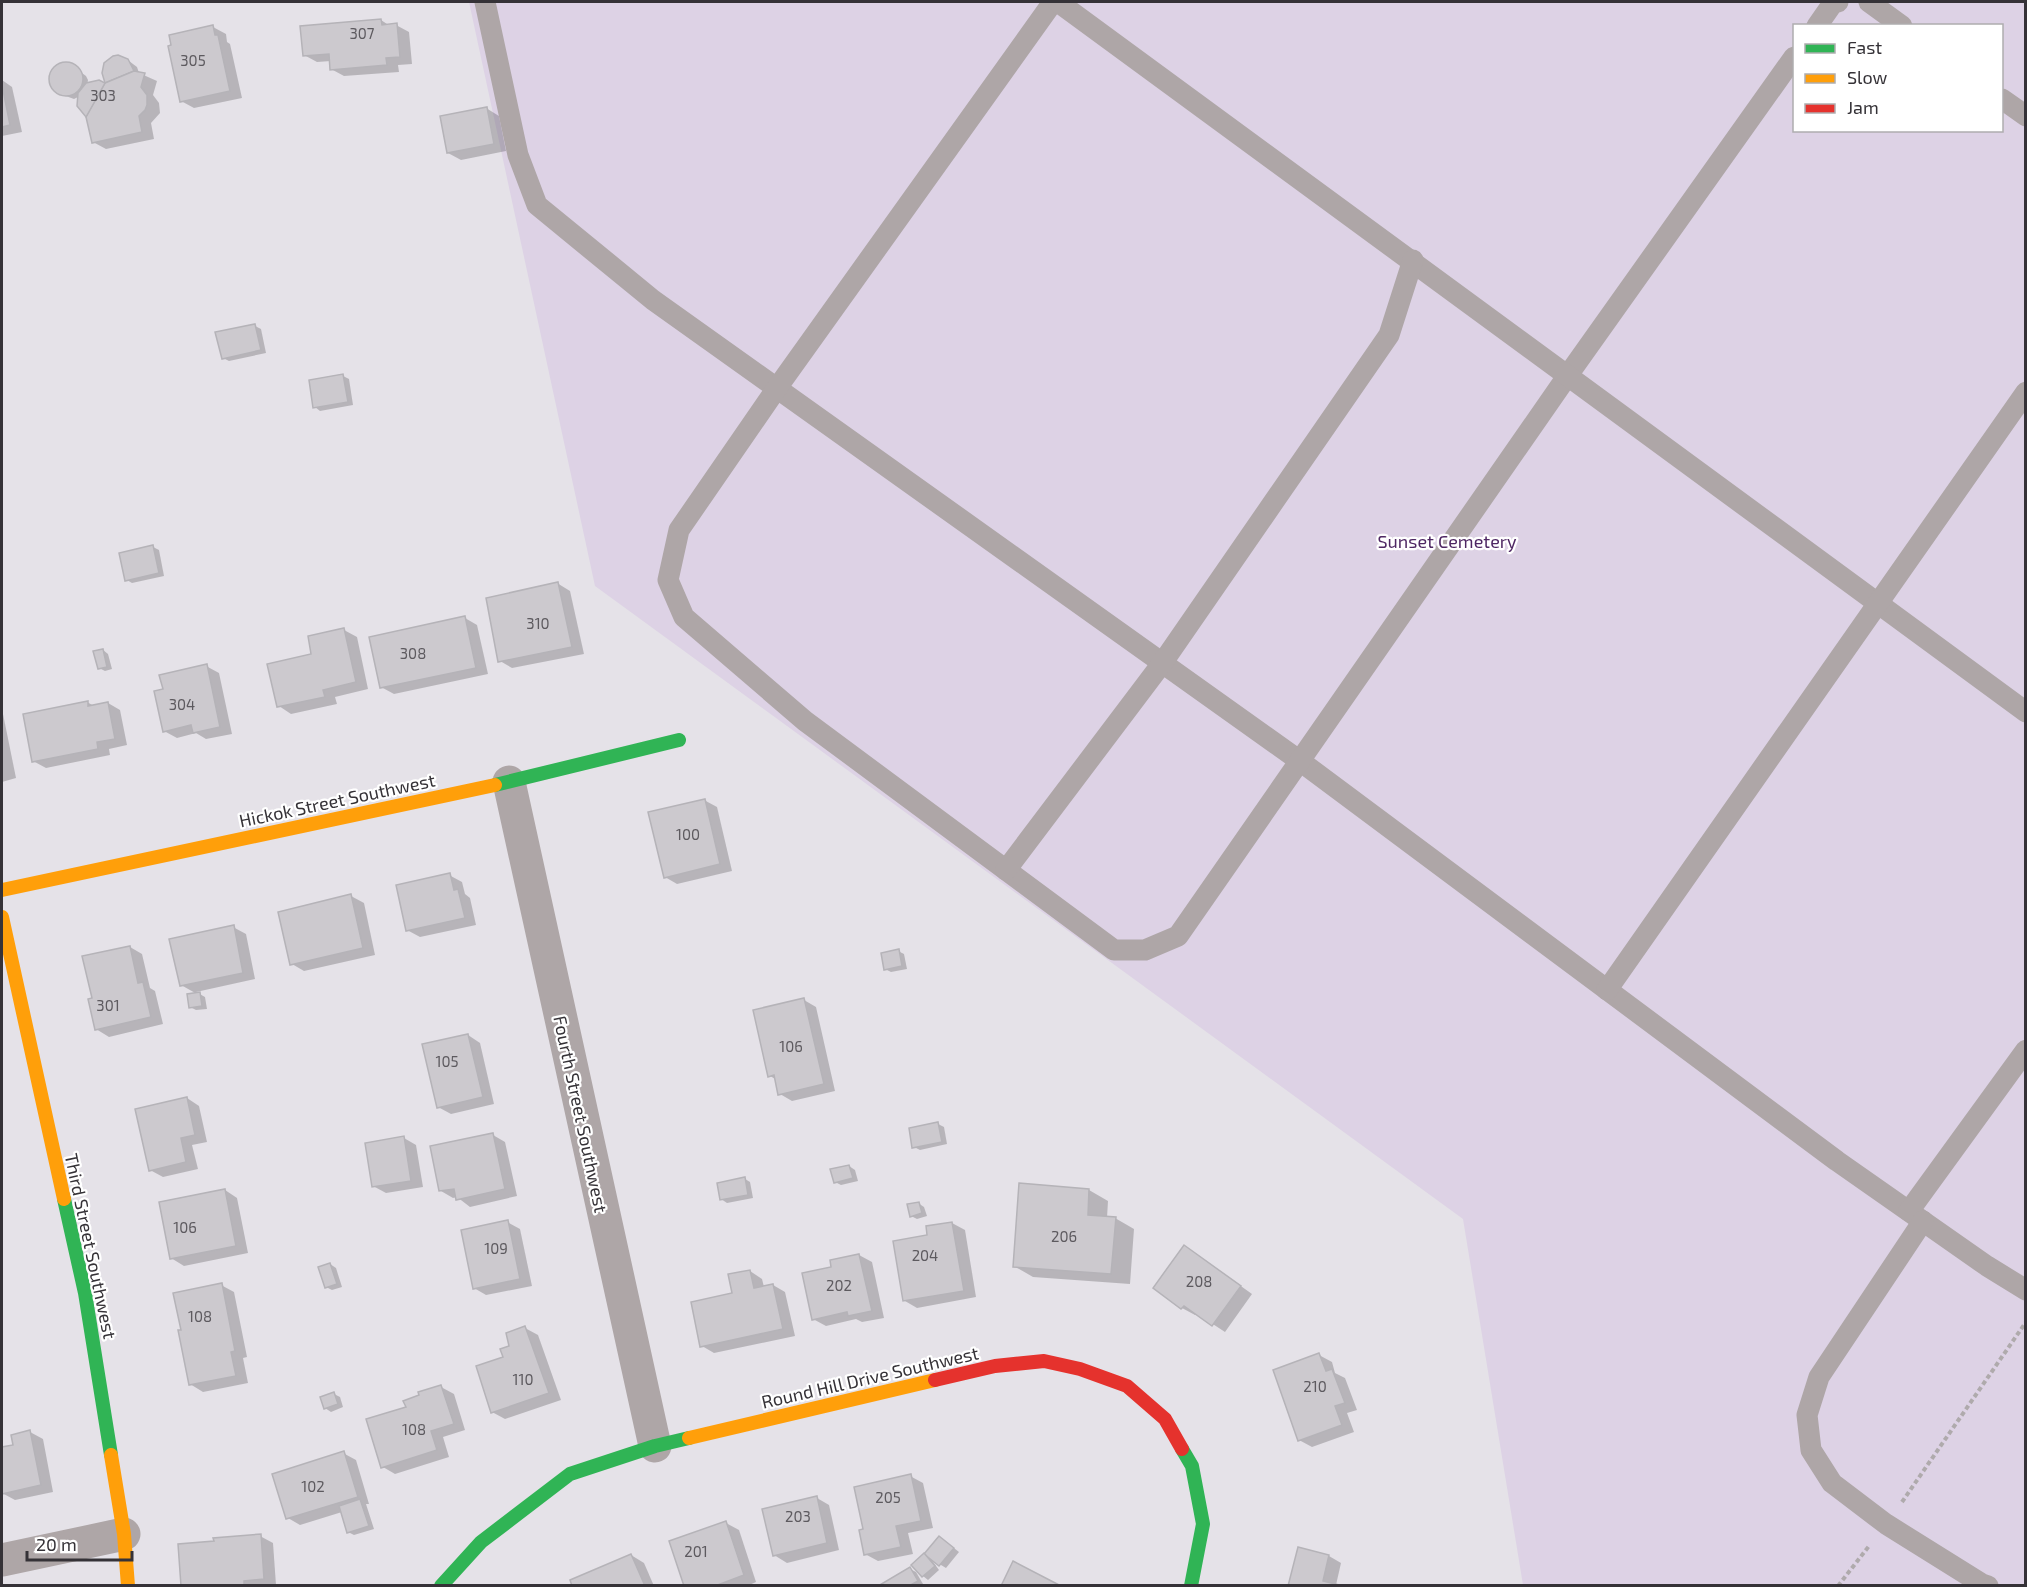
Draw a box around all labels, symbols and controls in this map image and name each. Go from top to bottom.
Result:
house number: 307 [349,24,375,42]
legend [1793,24,2003,132]
text: Fast [1847,36,1882,58]
house number: 305 [180,51,206,69]
text: Slow [1847,66,1888,88]
house number: 303 [90,86,116,104]
text: Jam [1847,96,1879,118]
park label: Sunset Cemetery [1377,530,1517,552]
house number: 310 [526,614,550,632]
house number: 308 [400,644,426,662]
house number: 304 [169,695,195,713]
street label: Hickok Street Southwest [237,768,437,832]
house number: 100 [676,825,700,843]
house number: 301 [96,996,120,1014]
street label: Fourth Street Southwest [549,1013,613,1215]
house number: 106 [779,1037,803,1055]
house number: 105 [435,1052,459,1070]
street label: Third Street Southwest [61,1151,121,1341]
house number: 106 [173,1218,197,1236]
house number: 206 [1051,1227,1077,1245]
house number: 109 [484,1239,508,1257]
house number: 204 [912,1246,938,1264]
house number: 208 [1186,1272,1212,1290]
house number: 202 [826,1276,852,1294]
house number: 108 [188,1307,212,1325]
street label: Round Hill Drive Southwest [759,1341,981,1413]
house number: 110 [513,1370,534,1388]
house number: 210 [1303,1377,1327,1395]
house number: 108 [402,1420,426,1438]
house number: 102 [301,1477,325,1495]
house number: 205 [875,1488,901,1506]
house number: 203 [785,1507,811,1525]
scale bar [27,1524,132,1562]
text: 20 m [36,1533,77,1555]
house number: 201 [684,1542,708,1560]

